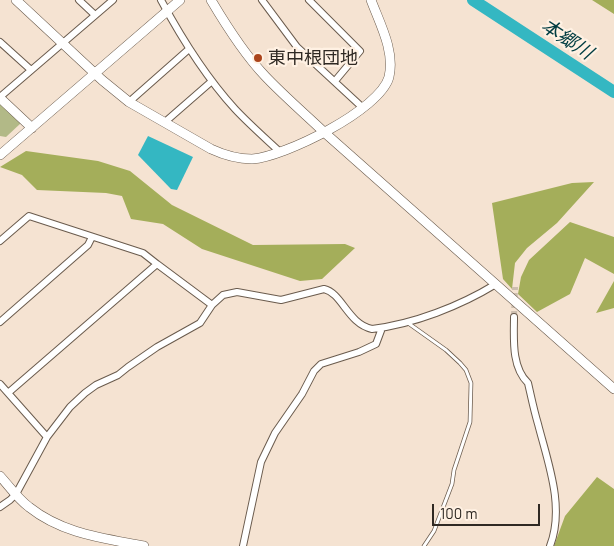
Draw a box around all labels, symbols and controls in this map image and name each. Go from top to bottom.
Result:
water label: 本郷川 [537,14,597,64]
place label: 東中根団地 [268,47,358,69]
marker: 東中根団地 [252,52,264,64]
scale bar [434,494,542,526]
text: 100 m [440,504,478,522]

